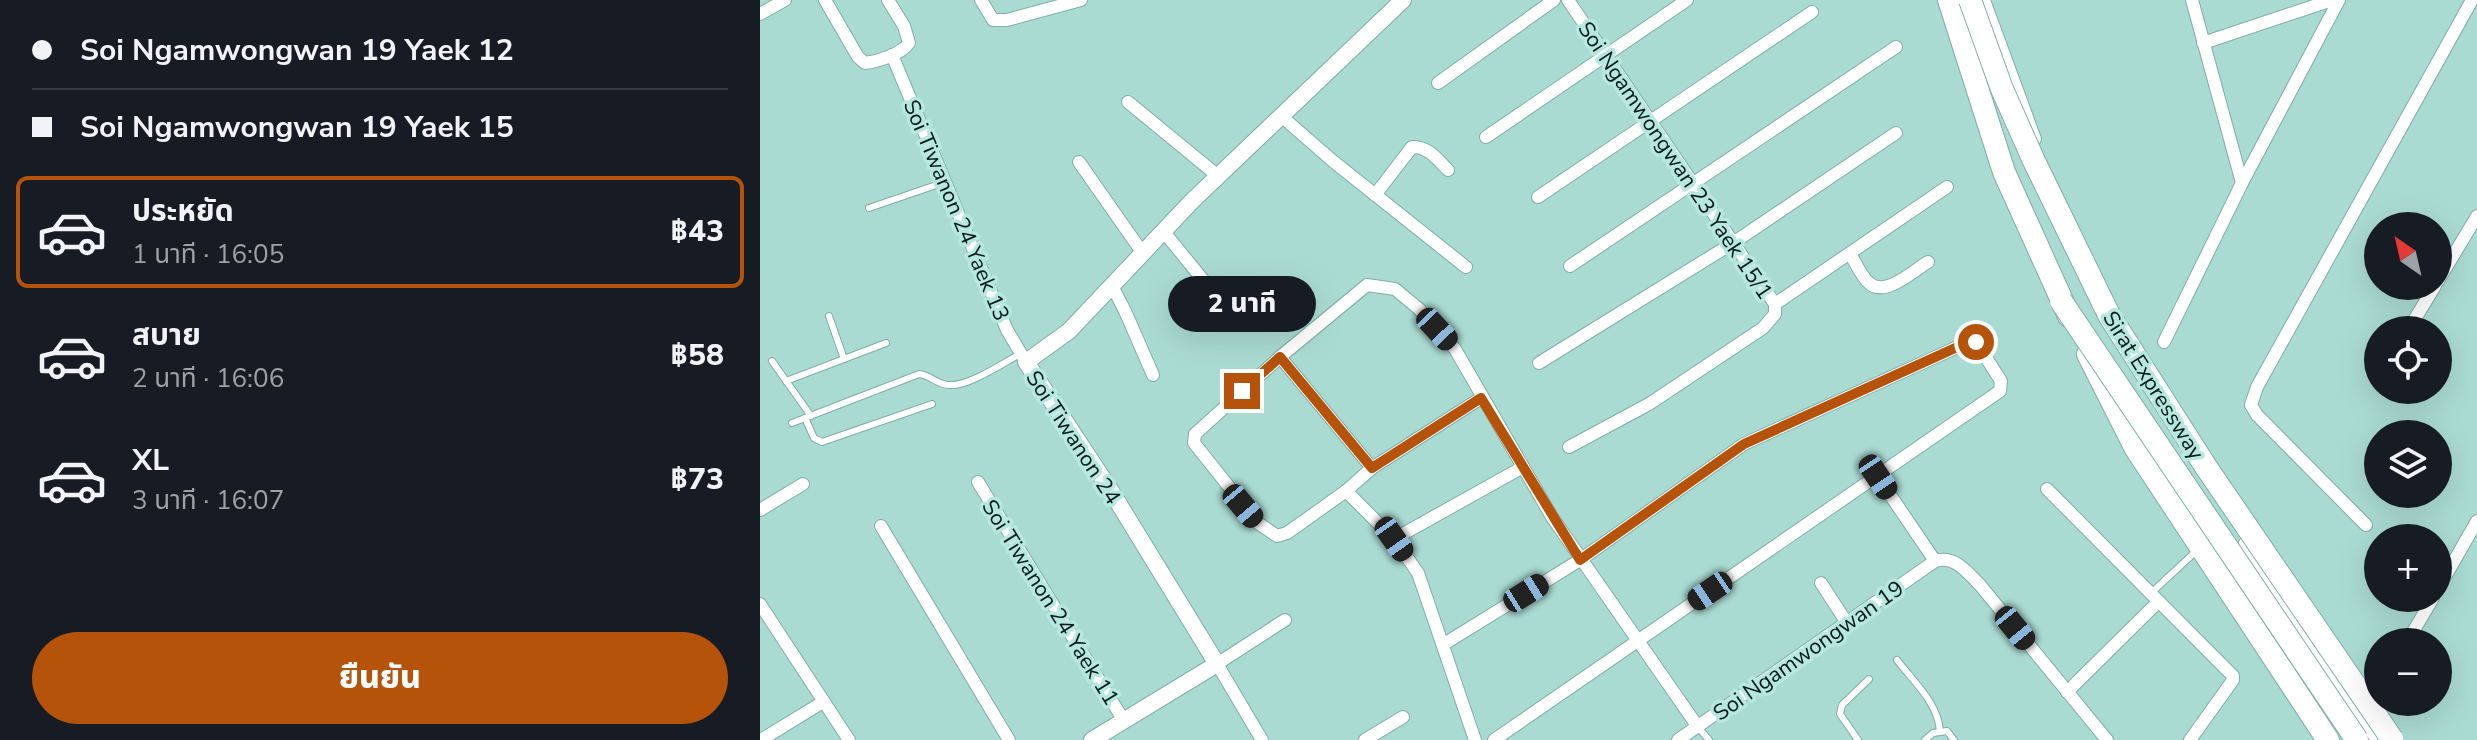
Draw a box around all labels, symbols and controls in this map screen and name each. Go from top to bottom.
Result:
street label: Soi Ngamwongwan 23 Yaek 15/1 [1571,16,1780,306]
text: Soi Ngamwongwan 19 Yaek 12 [80,30,514,71]
street label: Soi Tiwanon 24 Yaek 13 [896,95,1016,326]
text: Soi Ngamwongwan 19 Yaek 15 [80,107,514,148]
text: ประหยัด [132,191,234,232]
icon: car [36,196,108,268]
text: ฿43 [671,211,724,252]
north arrow [2364,212,2452,300]
map controls [2364,212,2452,716]
text: 1 นาที · 16:05 [132,237,284,272]
callout: 2 นาที [1168,275,1316,331]
text: 2 นาที [1208,286,1276,321]
car [1412,303,1462,355]
street label: Sirat Expressway [2095,305,2211,466]
text: สบาย [132,315,201,356]
button: locate [2364,316,2452,404]
icon: car [36,320,108,392]
route start [1958,324,1994,360]
text: ฿58 [671,335,724,376]
text: 2 นาที · 16:06 [132,361,284,396]
street label: Soi Tiwanon 24 [1019,365,1128,510]
route end [1224,373,1260,409]
button: layers [2364,420,2452,508]
text: XL [132,440,169,481]
icon: car [36,444,108,516]
car [1855,450,1901,504]
text: ฿73 [671,459,724,500]
car [1218,480,1268,532]
text: 3 นาที · 16:07 [132,483,284,518]
street label: Soi Tiwanon 24 Yaek 11 [974,494,1126,711]
car [1370,512,1418,566]
button: + [2364,524,2452,612]
car [1683,568,1737,614]
car [1499,570,1553,616]
street label: Soi Ngamwongwan 19 [1707,574,1910,728]
car [1991,602,2039,654]
button: − [2364,628,2452,716]
button: ยืนยัน [32,632,728,724]

